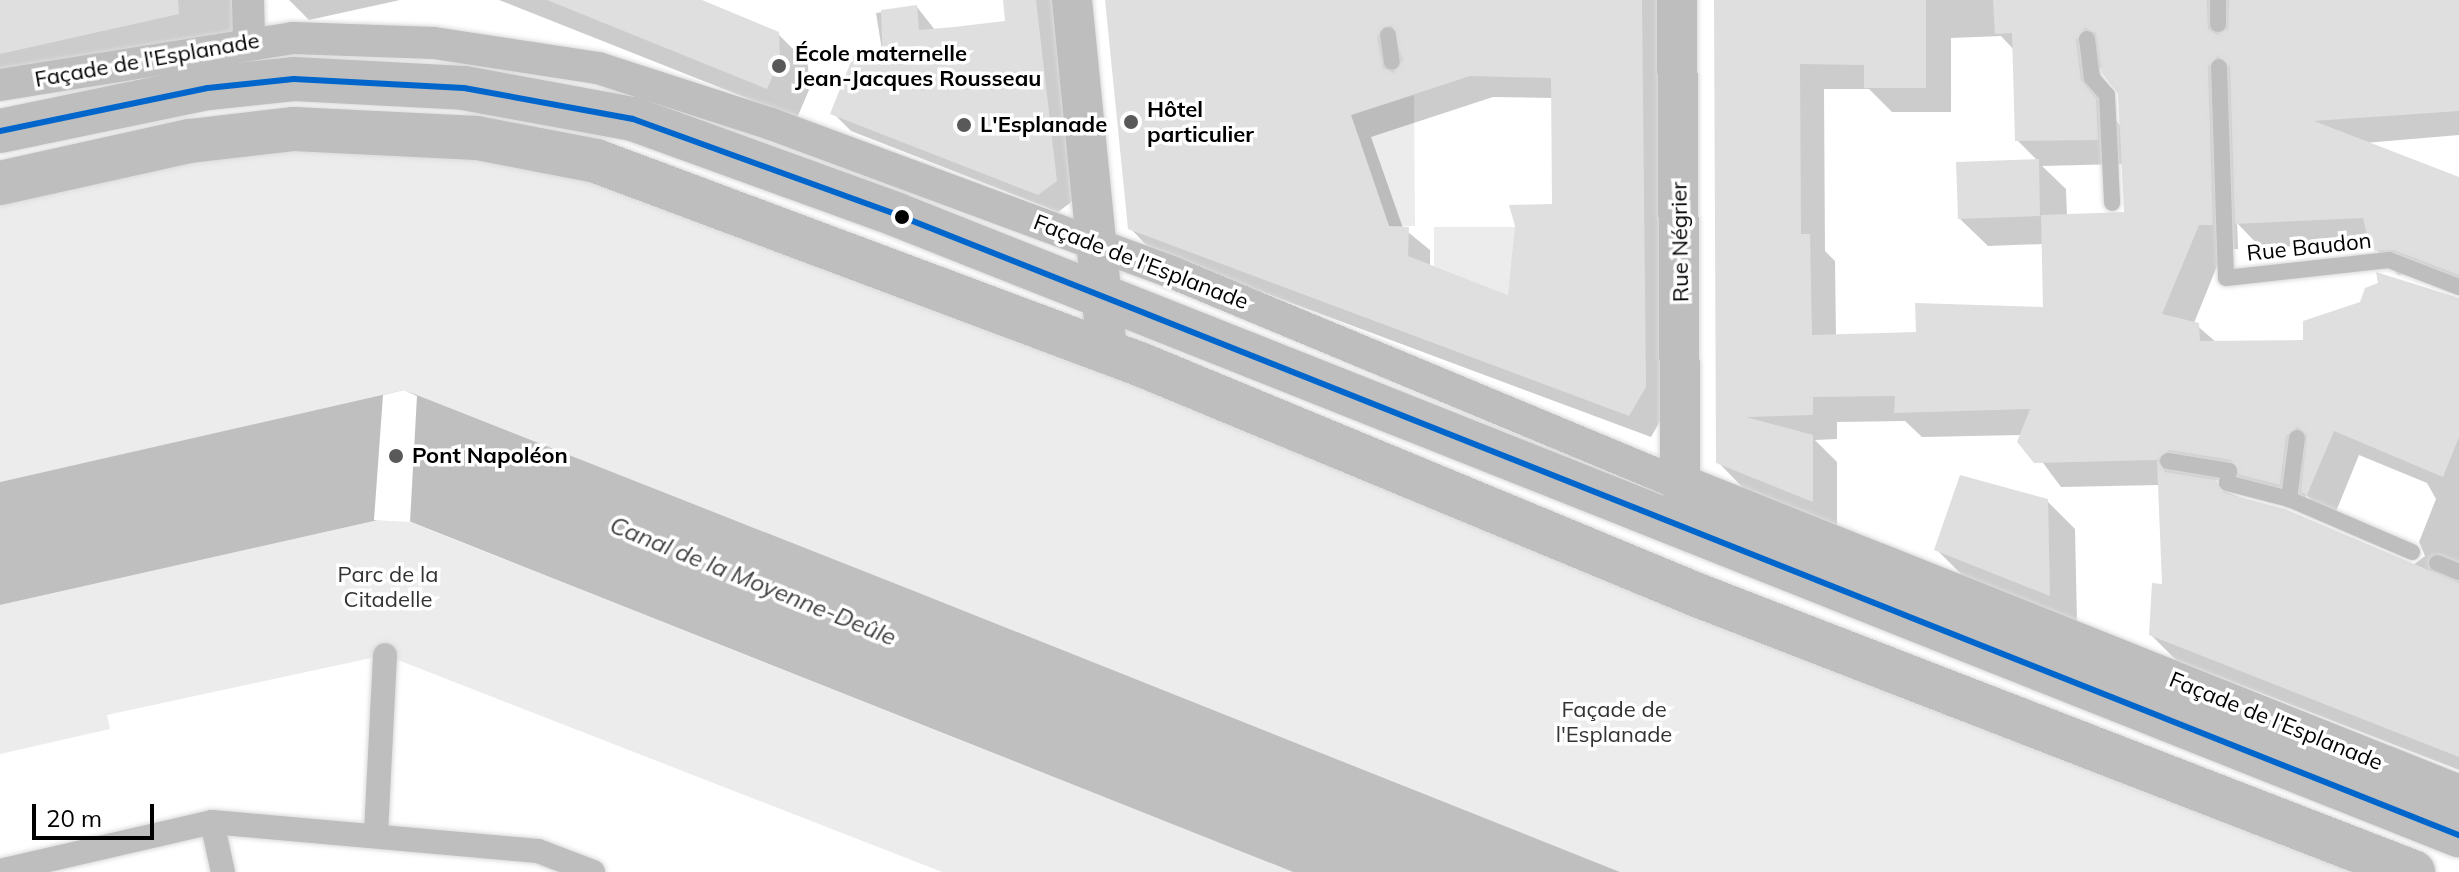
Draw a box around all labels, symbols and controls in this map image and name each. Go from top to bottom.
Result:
street label: Façade de l'Esplanade [33,27,261,93]
place label: École maternelle Jean-Jacques Rousseau [795,40,1041,92]
marker: École maternelle Jean-Jacques Rousseau [770,57,788,75]
place label: Hôtel particulier [1147,96,1254,148]
place label: L'Esplanade [980,112,1107,138]
marker: Hôtel particulier [1122,113,1140,131]
marker: L'Esplanade [955,116,973,134]
street label: Rue Négrier [1666,182,1694,302]
unlabelled marker [894,209,910,225]
street label: Façade de l'Esplanade [1030,209,1252,315]
street label: Rue Baudon [2245,227,2373,267]
place label: Pont Napoléon [412,443,568,469]
marker: Pont Napoléon [387,447,405,465]
water label: Canal de la Moyenne-Deûle [606,510,900,652]
park label: Parc de la Citadelle [338,561,438,612]
street label: Façade de l'Esplanade [2166,666,2386,776]
park label: Façade de l'Esplanade [1556,696,1672,748]
scale bar [36,788,158,838]
text: 20 m [46,803,102,833]

